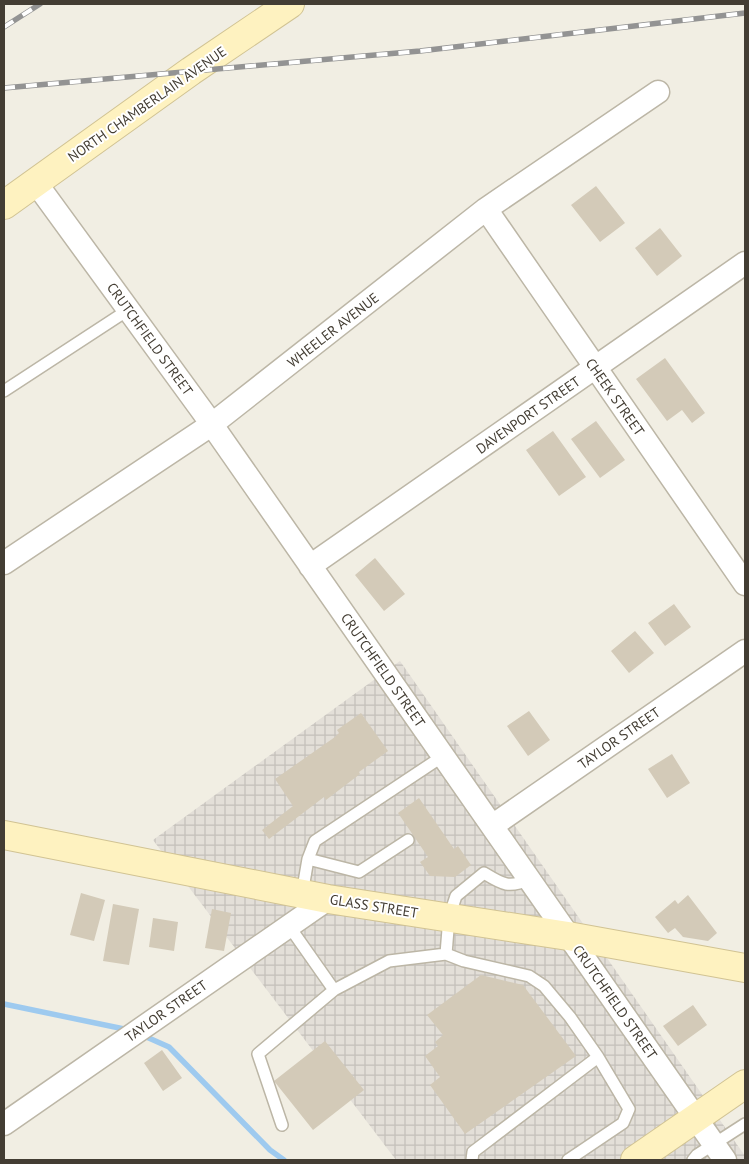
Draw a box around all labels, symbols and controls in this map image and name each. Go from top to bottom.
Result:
street label: NORTH CHAMBERLAIN AVENUE [64,42,230,166]
street label: CRUTCHFIELD STREET [103,279,197,399]
street label: WHEELER AVENUE [284,289,382,371]
street label: CHEEK STREET [582,355,648,439]
street label: DAVENPORT STREET [472,372,584,458]
street label: CRUTCHFIELD STREET [337,609,429,731]
street label: TAYLOR STREET [574,703,664,773]
street label: GLASS STREET [329,890,420,922]
street label: CRUTCHFIELD STREET [569,941,661,1063]
street label: TAYLOR STREET [121,976,211,1046]

